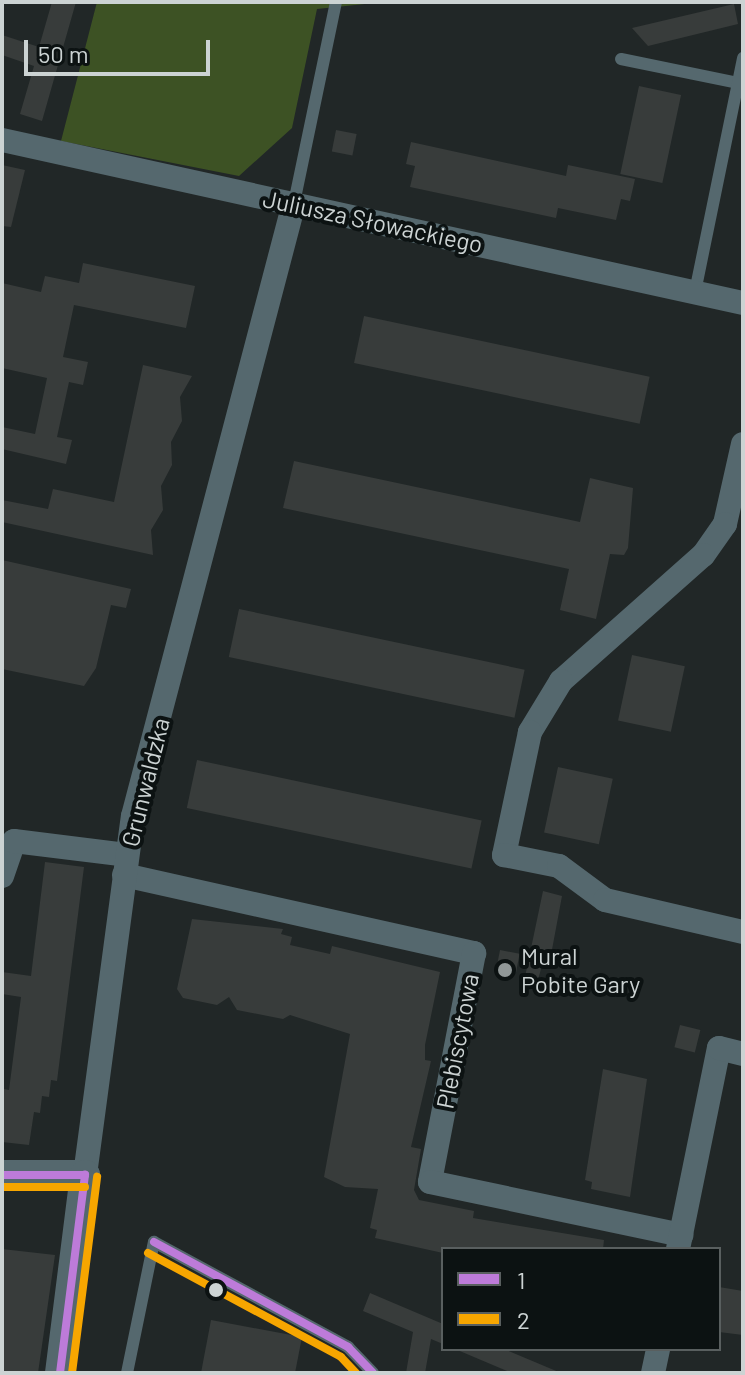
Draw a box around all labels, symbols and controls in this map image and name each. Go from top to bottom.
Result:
scale bar [28,24,214,74]
text: 50 m [38,39,89,68]
street label: Juliusza Słowackiego [260,184,486,258]
street label: Grunwaldzka [115,715,175,849]
place label: Mural Pobite Gary [521,942,640,998]
marker: Mural Pobite Gary [496,961,514,979]
street label: Plebiscytowa [430,971,484,1111]
legend [441,1247,721,1351]
text: 1 [517,1265,525,1294]
unlabelled marker [208,1282,224,1298]
text: 2 [517,1305,530,1334]

